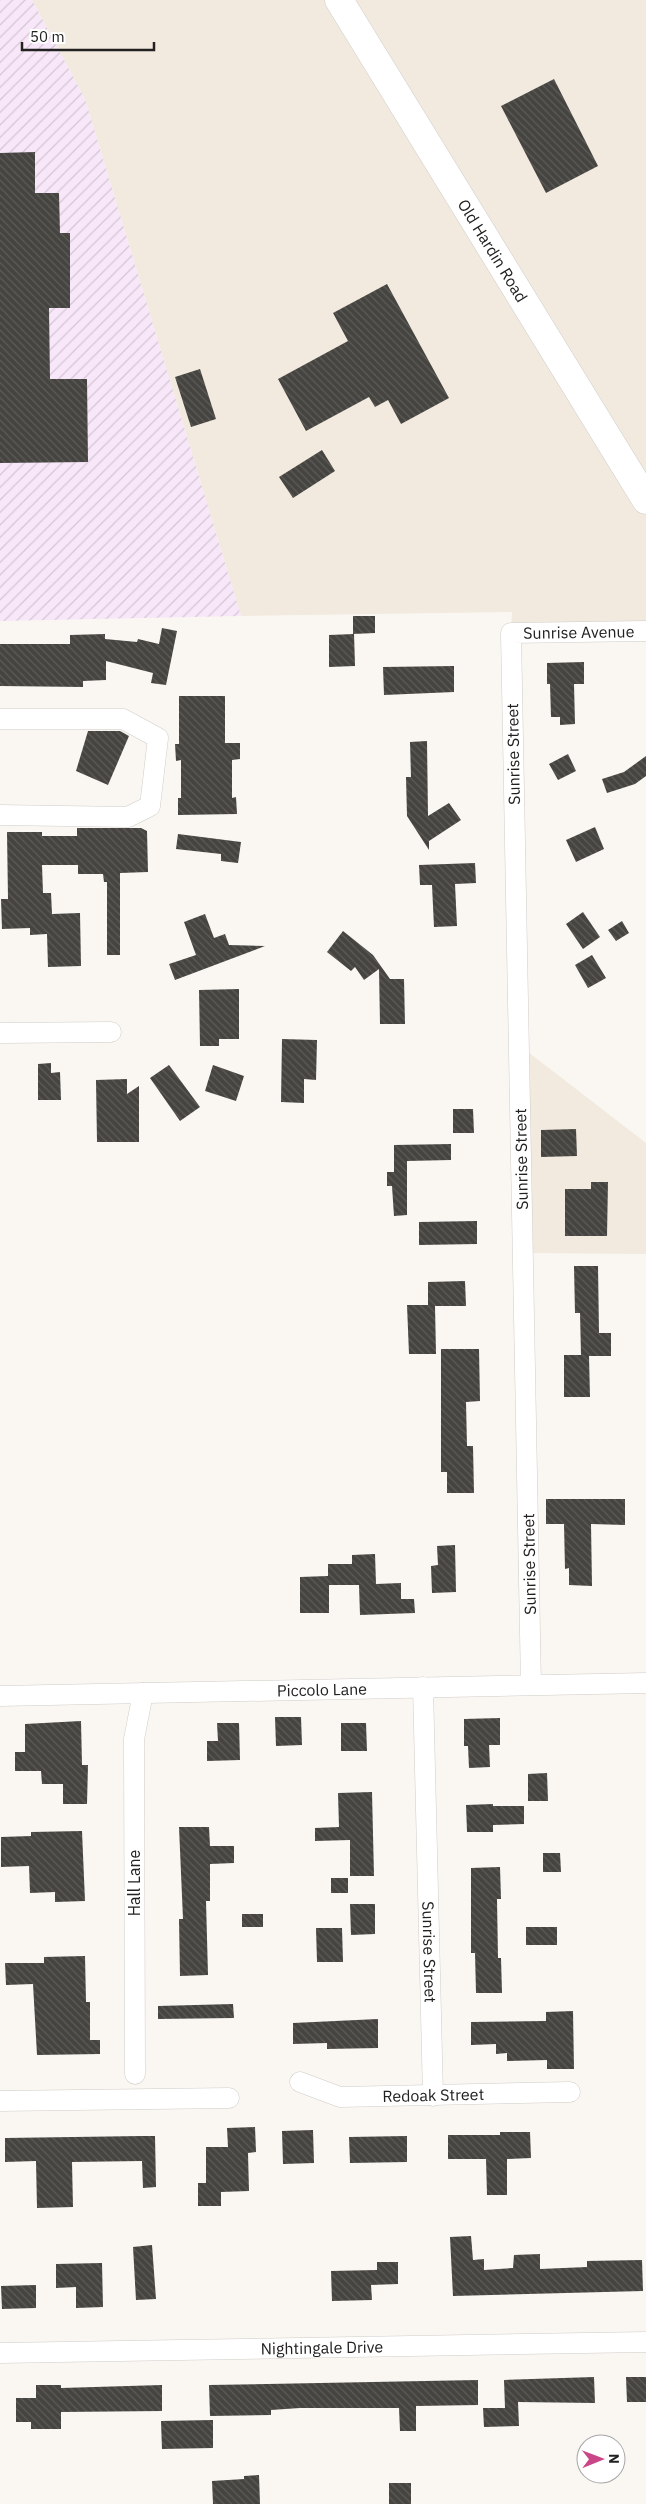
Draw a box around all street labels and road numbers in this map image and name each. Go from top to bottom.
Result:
street label: Old Hardin Road [454,195,532,306]
street label: Sunrise Avenue [523,621,635,643]
street label: Sunrise Street [502,703,524,805]
street label: Sunrise Street [510,1108,532,1210]
street label: Sunrise Street [518,1513,540,1615]
street label: Piccolo Lane [277,1679,367,1700]
street label: Hall Lane [124,1849,144,1916]
street label: Sunrise Street [418,1901,441,2003]
street label: Redoak Street [382,2084,484,2106]
street label: Nightingale Drive [260,2336,384,2359]

